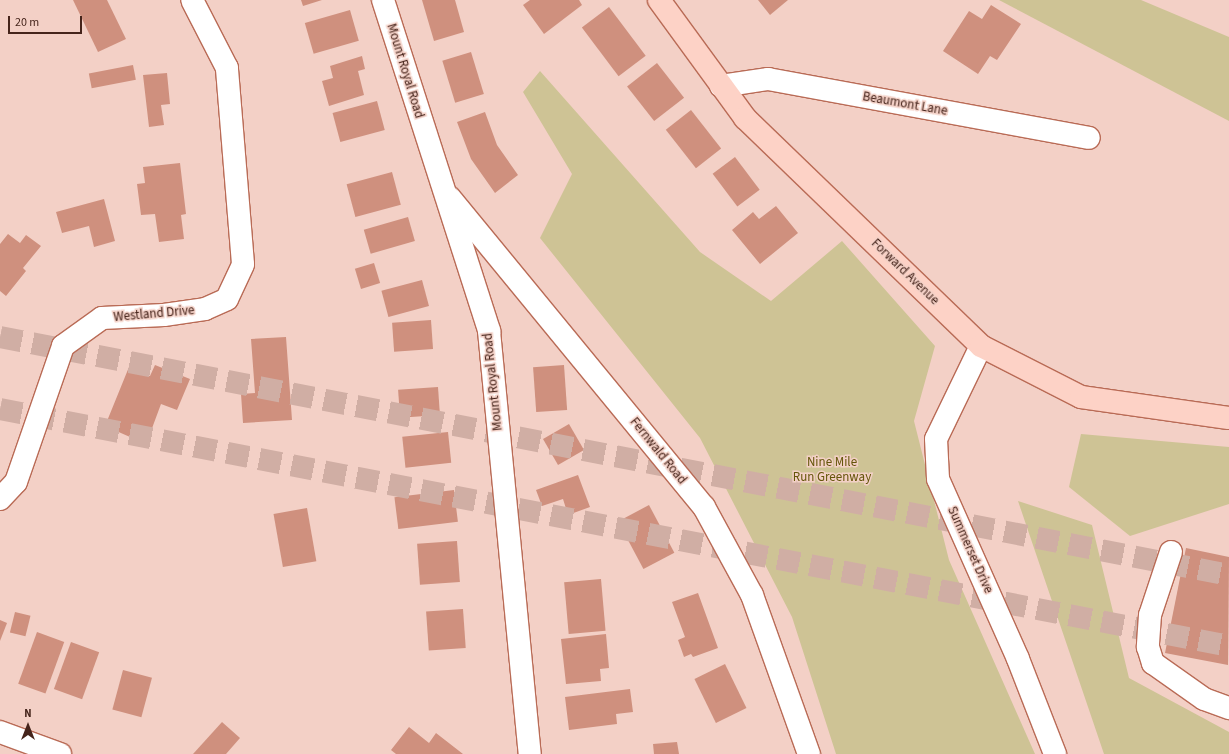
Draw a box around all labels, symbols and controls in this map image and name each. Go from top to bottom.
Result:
scale bar [10,8,84,34]
text: 20 m [15,14,39,31]
street label: Mount Royal Road [383,22,427,120]
street label: Beaumont Lane [861,89,949,119]
street label: Forward Avenue [868,236,942,308]
street label: Westland Drive [113,303,195,325]
street label: Mount Royal Road [480,332,506,432]
street label: Fernwald Road [626,415,690,487]
park label: Nine Mile Run Greenway [793,455,871,486]
street label: Summerset Drive [944,504,996,596]
north arrow [8,706,48,746]
text: N [24,706,32,721]

